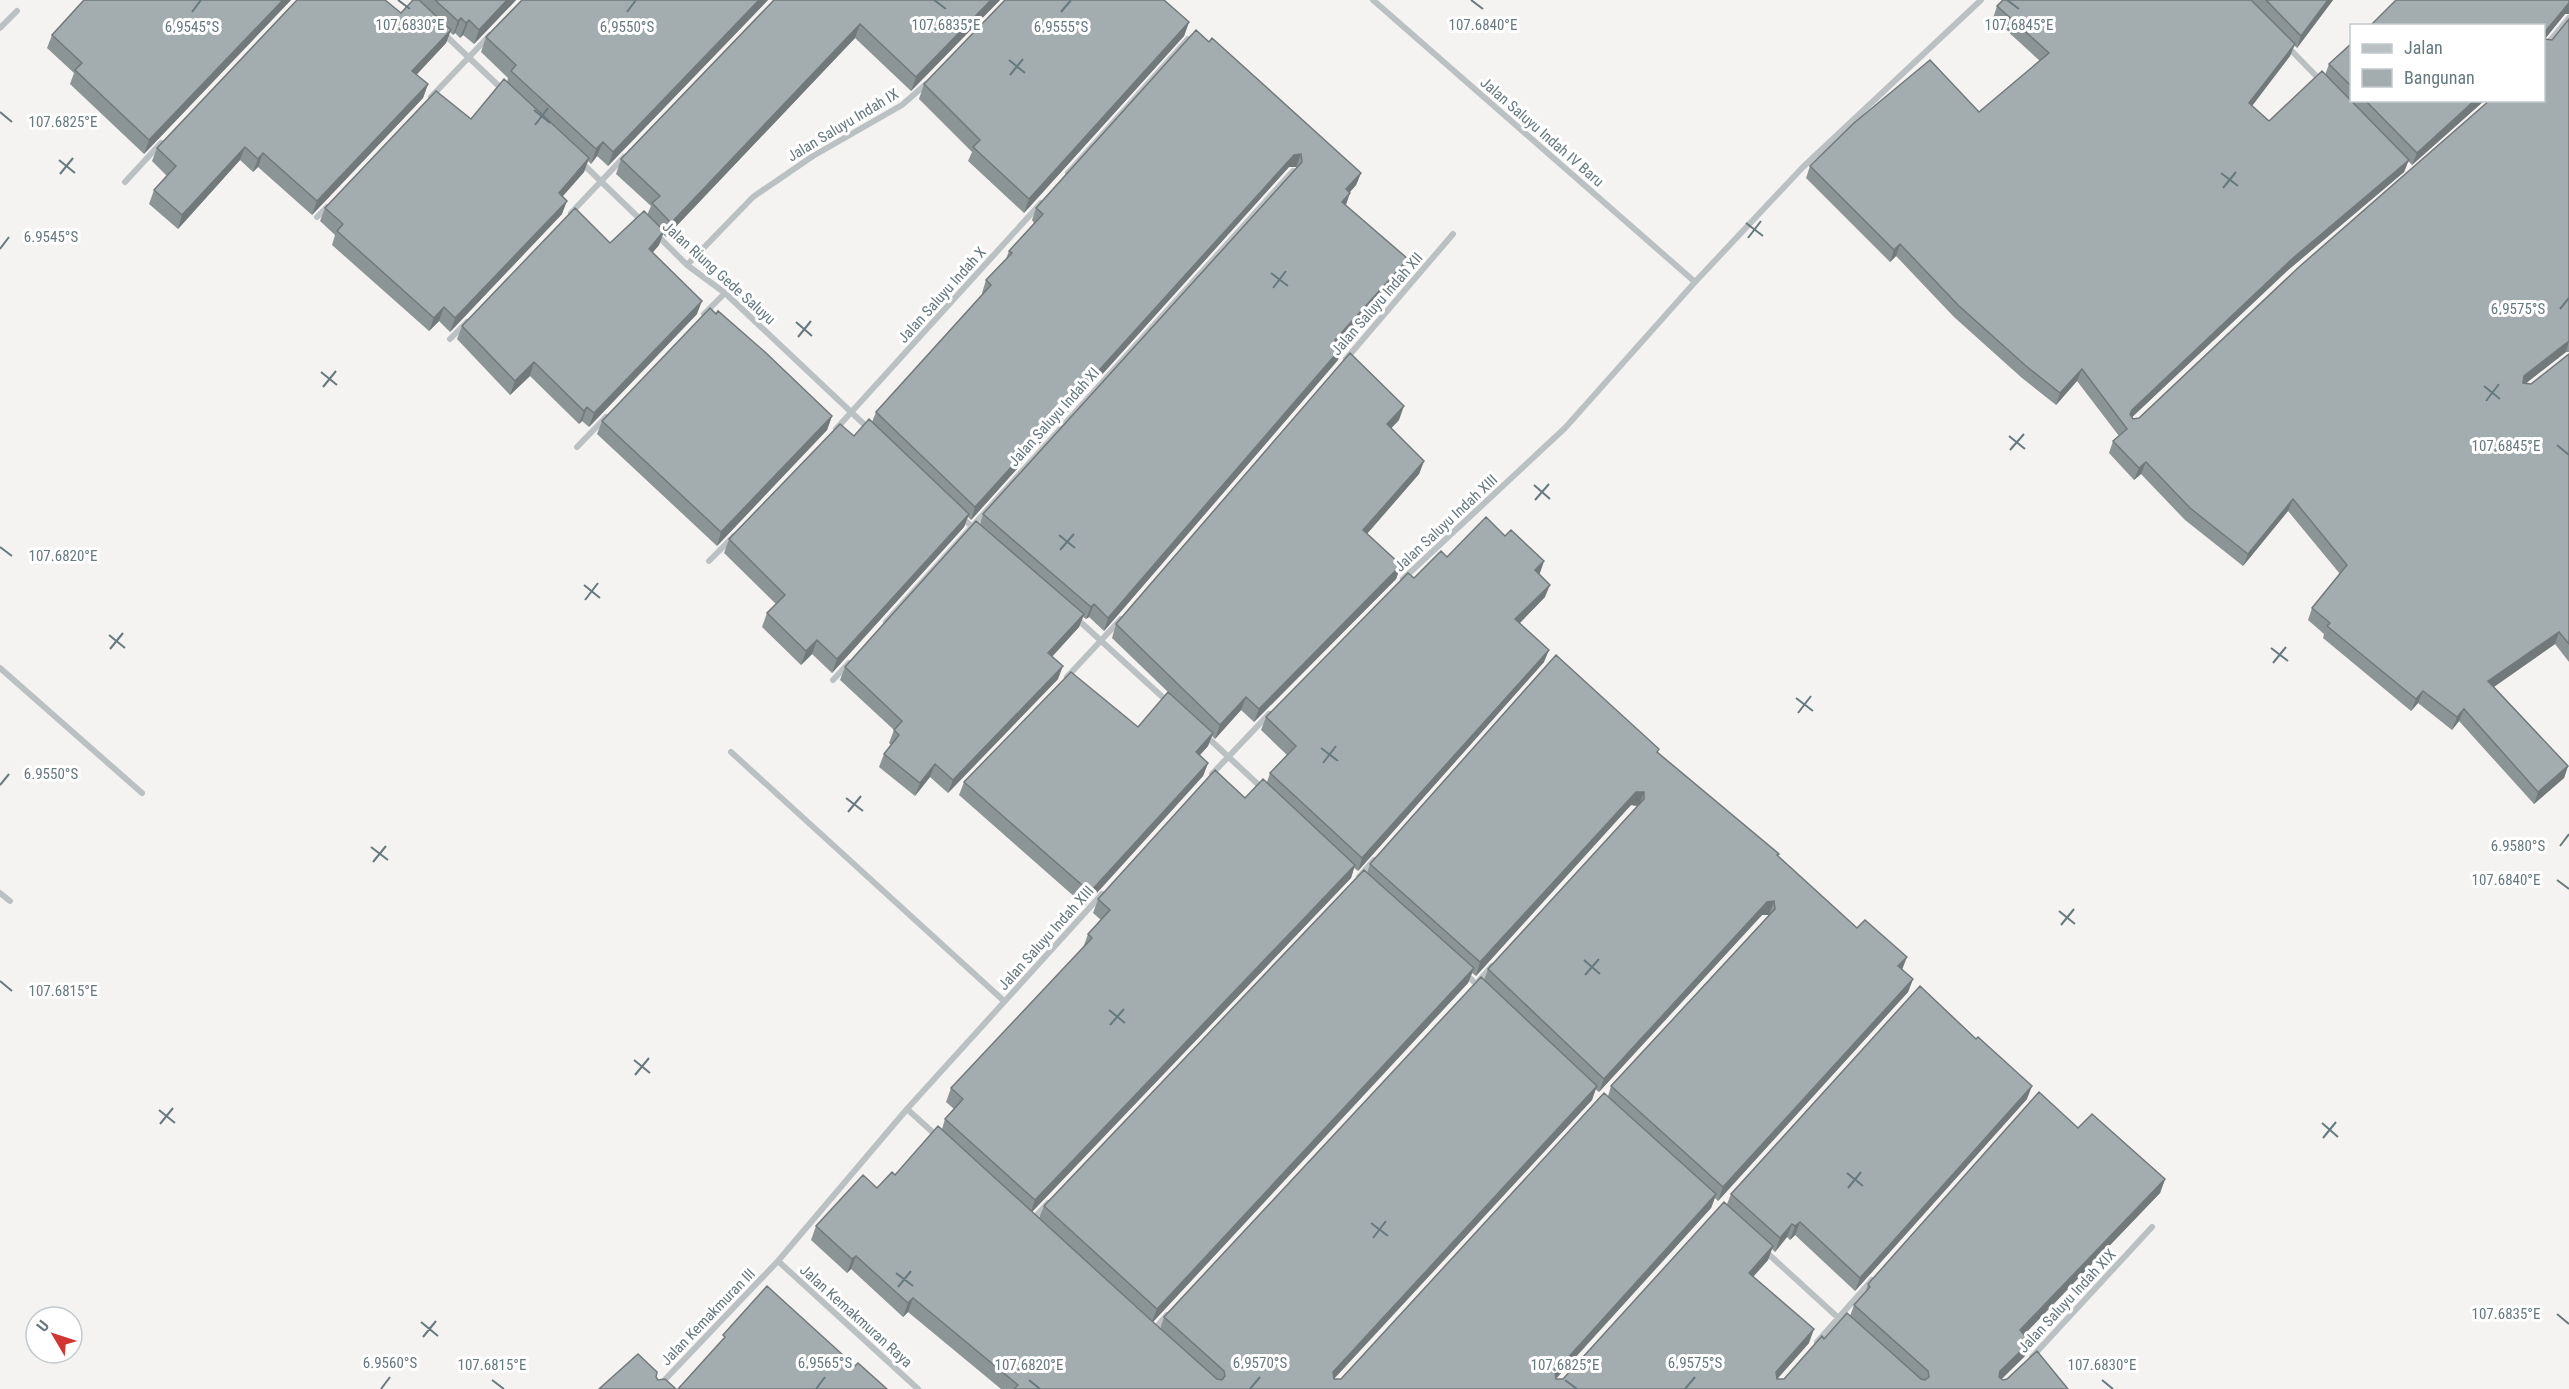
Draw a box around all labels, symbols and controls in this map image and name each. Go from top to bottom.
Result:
text: 107.6830°E [376,16,444,34]
text: 107.6835°E [912,16,980,34]
text: 107.6840°E [1449,16,1517,34]
text: 107.6845°E [1985,16,2053,34]
text: 6.9545°S [165,18,219,36]
text: 6.9550°S [600,18,654,36]
text: 6.9555°S [1034,18,1088,36]
legend [2350,24,2545,102]
text: Jalan [2404,37,2443,58]
text: Bangunan [2404,67,2475,88]
street label: Jalan Saluyu Indah IV Baru [1477,74,1607,190]
street label: Jalan Saluyu Indah IX [784,85,902,165]
text: 107.6825°E [29,113,97,131]
street label: Jalan Riung Gede Saluyu [659,218,779,328]
text: 6.9545°S [24,228,78,246]
street label: Jalan Saluyu Indah X [894,243,990,347]
street label: Jalan Saluyu Indah XII [1327,249,1427,359]
text: 6.9575°S [2491,300,2545,318]
street label: Jalan Saluyu Indah XI [1005,364,1103,470]
text: 107.6845°E [2472,437,2540,455]
street label: Jalan Saluyu Indah XIII [1391,471,1501,575]
text: 107.6820°E [29,547,97,565]
text: 6.9550°S [24,765,78,783]
text: 6.9580°S [2491,837,2545,855]
text: 107.6840°E [2472,871,2540,889]
street label: Jalan Saluyu Indah XIII [994,882,1098,994]
text: 107.6815°E [29,982,97,1000]
street label: Jalan Saluyu Indah XIX [2014,1245,2120,1357]
street label: Jalan Kemakmuran Raya [796,1261,916,1371]
street label: Jalan Kemakmuran III [657,1265,759,1369]
north arrow [24,1305,84,1365]
text: 107.6835°E [2472,1305,2540,1323]
text: U [32,1316,53,1335]
text: 6.9560°S [363,1354,417,1372]
text: 6.9565°S [798,1354,852,1372]
text: 6.9570°S [1233,1354,1287,1372]
text: 6.9575°S [1668,1354,1722,1372]
text: 107.6815°E [458,1356,526,1374]
text: 107.6820°E [995,1356,1063,1374]
text: 107.6825°E [1531,1356,1599,1374]
text: 107.6830°E [2068,1356,2136,1374]

